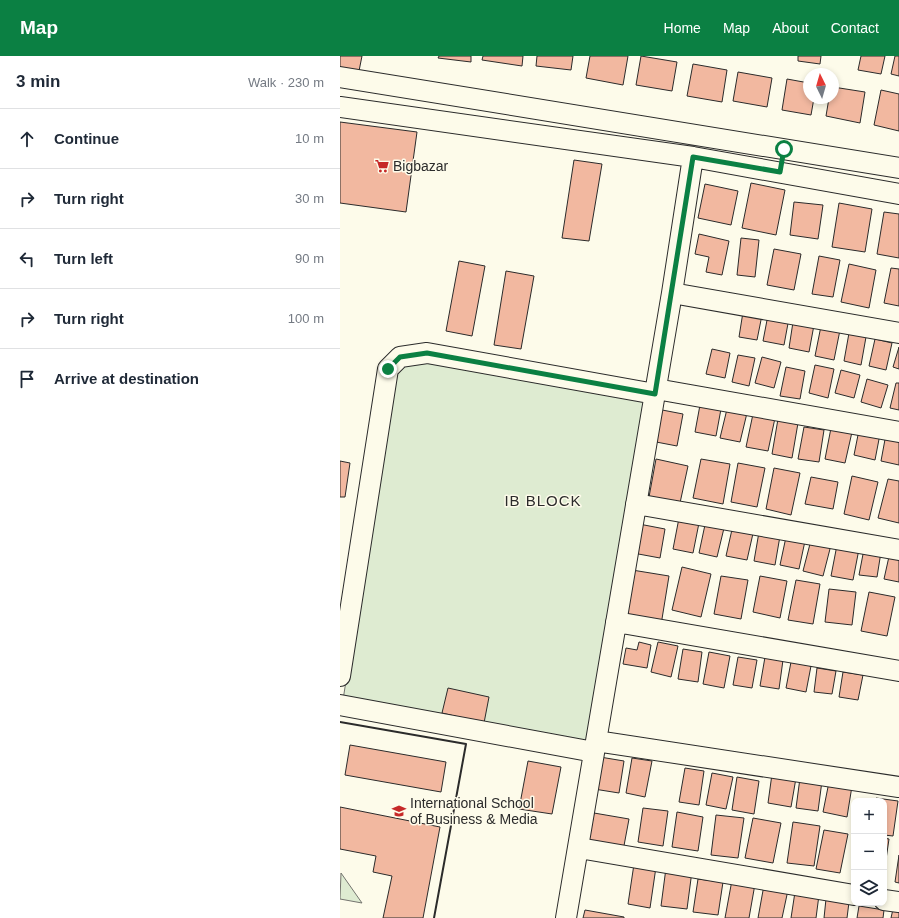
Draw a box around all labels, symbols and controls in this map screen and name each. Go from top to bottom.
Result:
text: Map [20,17,58,38]
text: Home [664,20,701,36]
text: Map [723,20,750,36]
text: About [772,20,809,36]
text: Contact [831,20,879,36]
north arrow [803,68,839,104]
text: 3 min [16,72,60,91]
text: Walk · 230 m [248,75,324,90]
icon: ahead [16,128,38,150]
text: Continue [54,130,119,147]
text: 10 m [295,131,324,146]
route start [775,140,793,158]
supermarket icon: Bigbazar [374,158,390,174]
place label: Bigbazar [393,158,449,174]
icon: right [16,188,38,210]
text: Turn right [54,190,124,207]
text: 30 m [295,191,324,206]
icon: left [16,248,38,270]
text: Turn left [54,250,113,267]
text: 90 m [295,251,324,266]
icon: right [16,308,38,330]
text: Turn right [54,310,124,327]
text: 100 m [288,311,324,326]
route end [379,360,397,378]
icon: arrive [16,368,38,390]
text: Arrive at destination [54,370,199,387]
district label: IB BLOCK [504,492,582,509]
place label: International School of Business & Media [410,795,538,827]
map controls [851,798,887,906]
button: + [851,798,887,834]
school or university icon: International School of Business & Media [391,803,407,819]
button: − [851,834,887,870]
button: layers [851,870,887,906]

